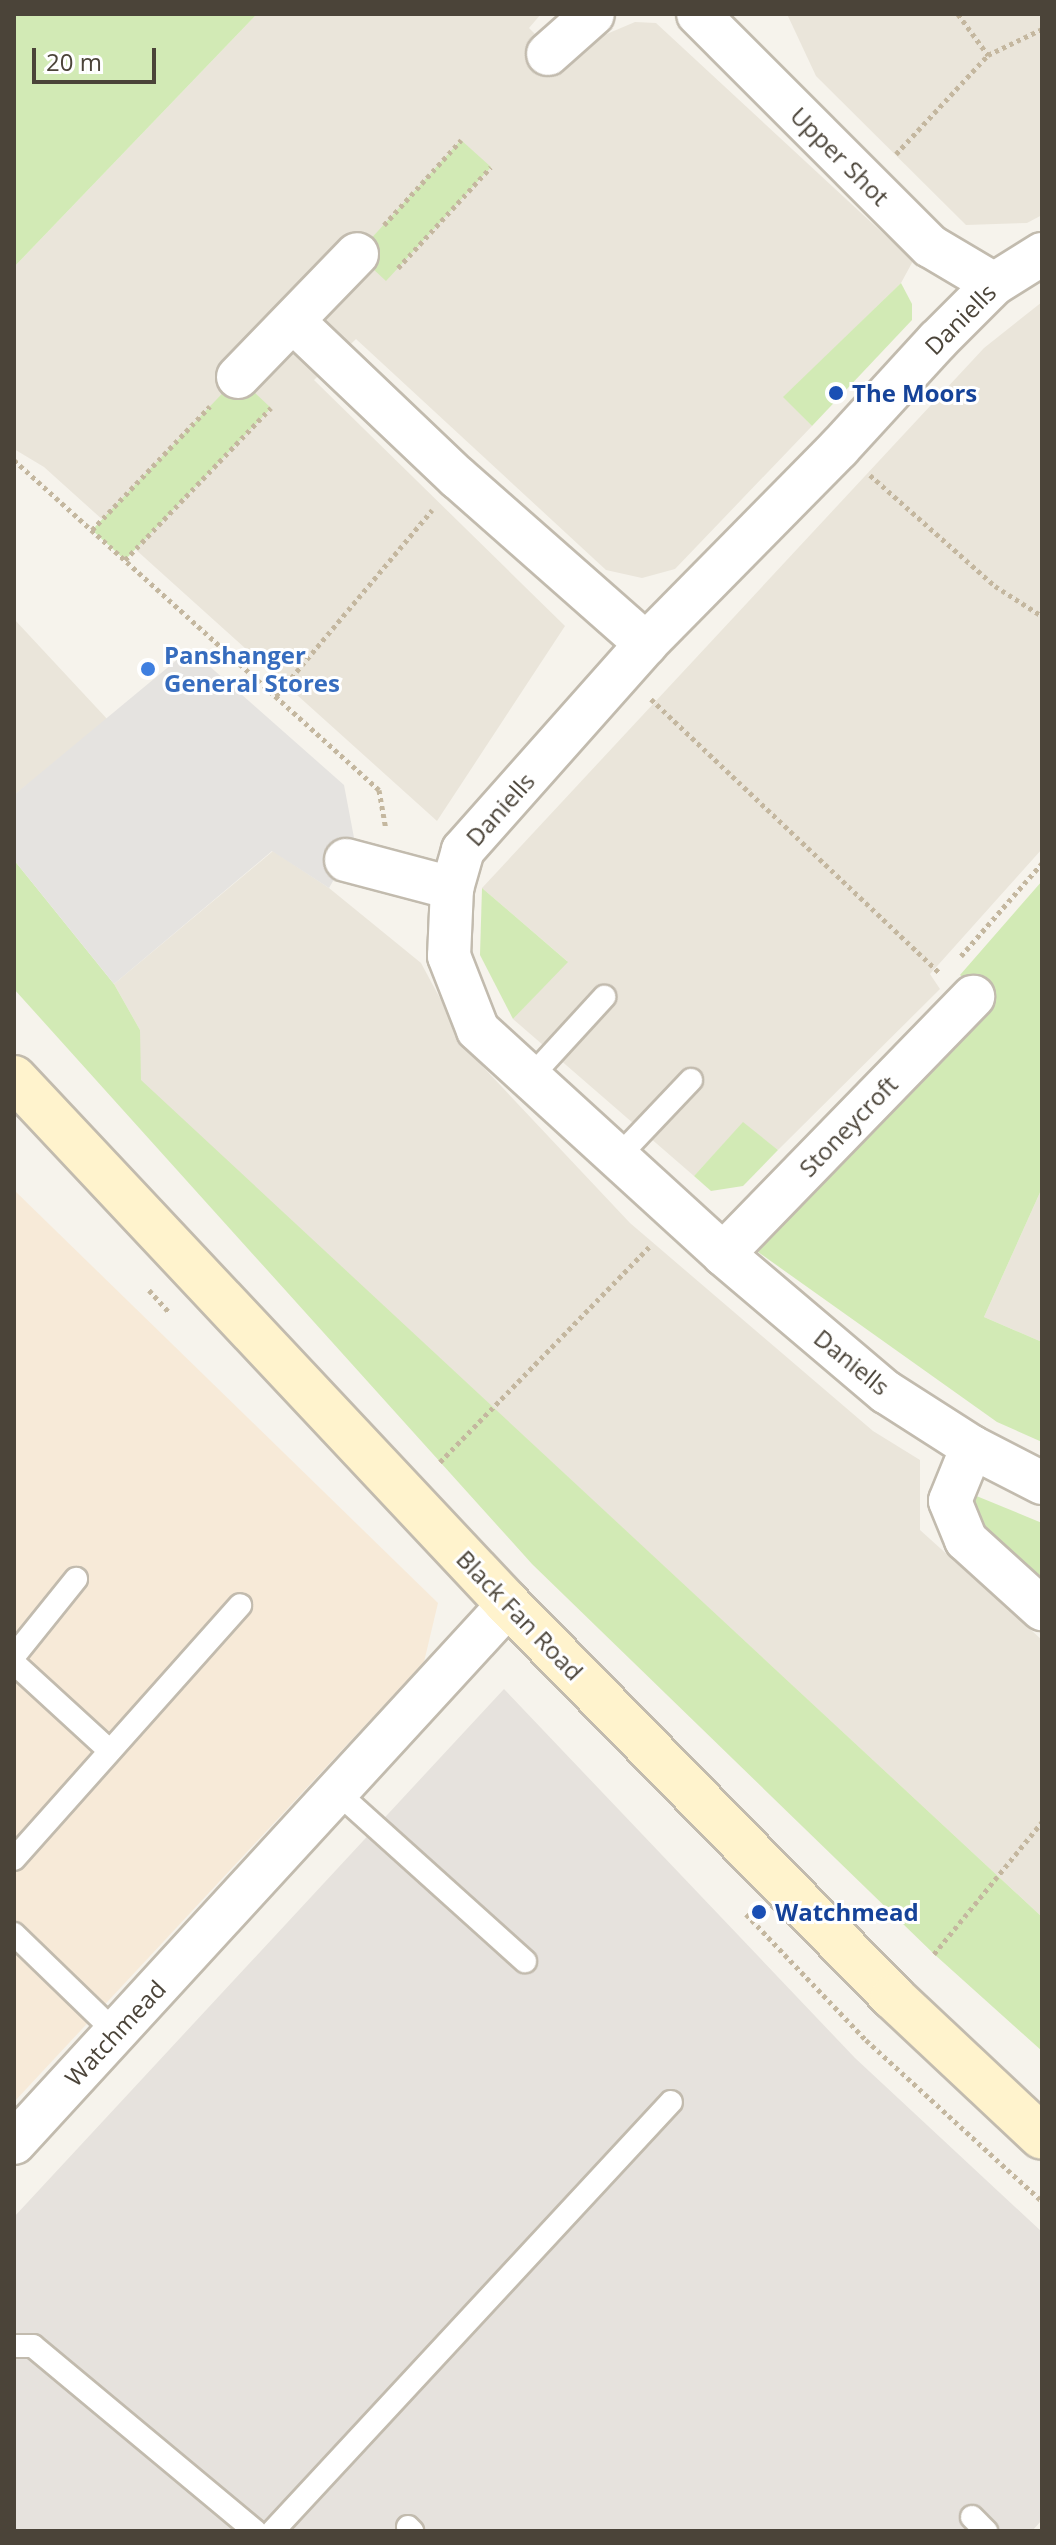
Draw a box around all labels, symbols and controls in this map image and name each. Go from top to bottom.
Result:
scale bar [36,32,160,82]
text: 20 m [46,45,102,78]
street label: Upper Shot [785,101,895,211]
street label: Daniells [919,278,1001,360]
place label: The Moors [852,379,977,407]
marker: The Moors [827,384,845,402]
place label: Panshanger General Stores [164,641,340,697]
marker: Panshanger General Stores [139,660,157,678]
street label: Daniells [460,766,540,852]
street label: Stoneycroft [793,1070,903,1182]
street label: Daniells [809,1323,895,1401]
street label: Black Fan Road [451,1544,589,1686]
place label: Watchmead [775,1898,919,1926]
marker: Watchmead [750,1903,768,1921]
street label: Watchmead [59,1974,171,2092]

